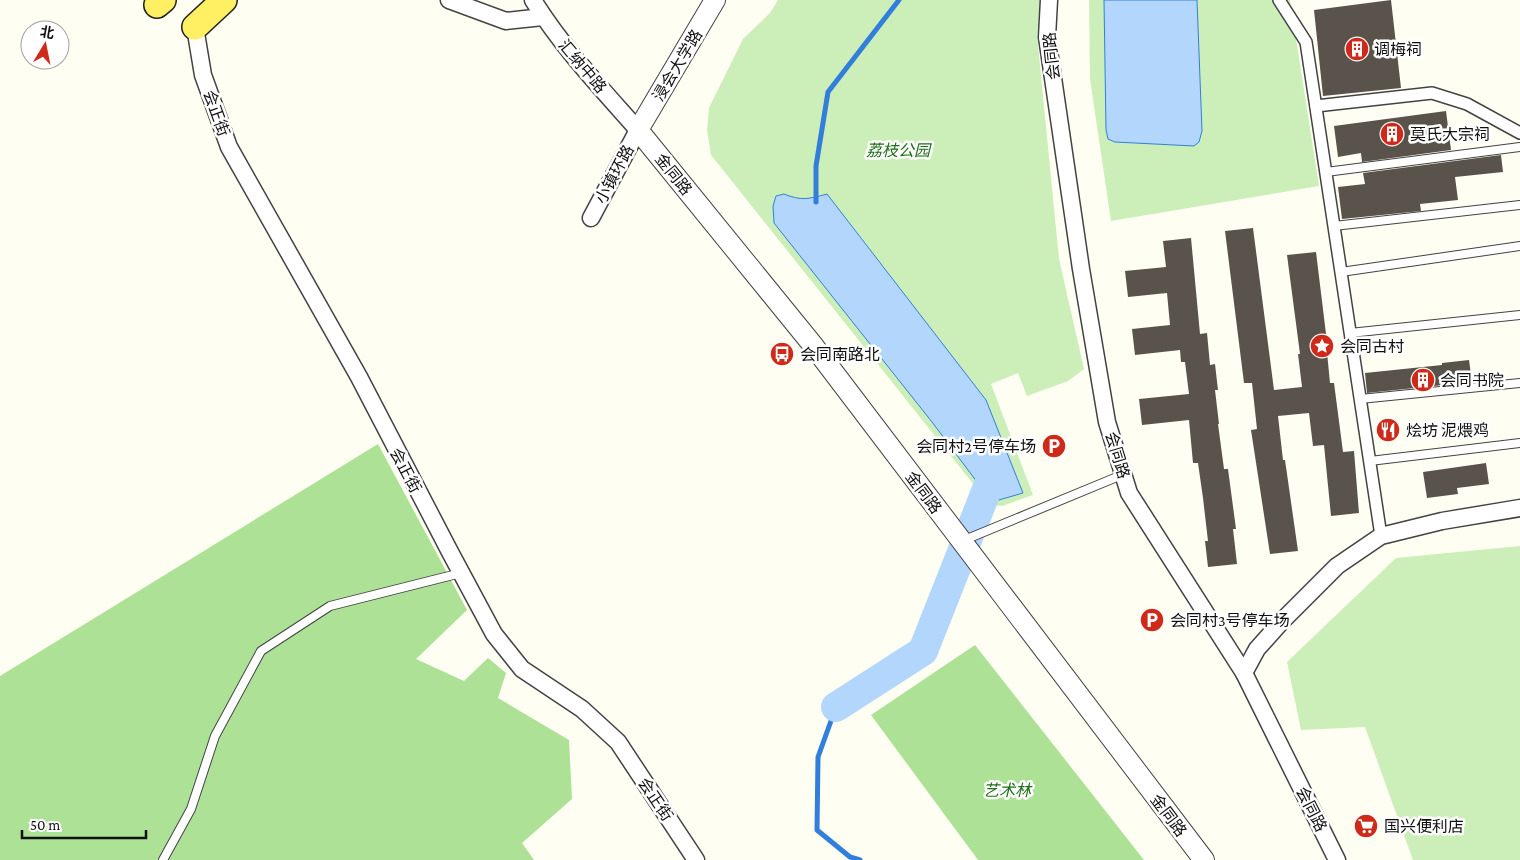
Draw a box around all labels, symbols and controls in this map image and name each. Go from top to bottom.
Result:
north arrow [20,20,70,70]
text: 北 [39,23,56,41]
street label: 浸会大学路 [650,27,705,104]
street label: 会同路 [1041,31,1062,81]
street label: 汇纳中路 [556,36,610,96]
building icon: 调梅祠 [1344,36,1370,62]
place label: 调梅祠 [1374,41,1422,58]
street label: 会正街 [200,88,233,139]
building icon: 莫氏大宗祠 [1379,121,1405,147]
place label: 莫氏大宗祠 [1410,126,1490,143]
street label: 小镇环路 [592,142,637,206]
park label: 荔枝公园 [866,142,932,159]
street label: 金同路 [652,150,695,198]
place icon: 会同古村 [1309,333,1335,359]
place label: 会同古村 [1340,338,1404,355]
bus stop icon: 会同南路北 [769,341,795,367]
place label: 会同南路北 [800,346,880,363]
building icon: 会同书院 [1410,367,1436,393]
place label: 会同书院 [1440,372,1504,389]
restaurant icon: 烩坊 泥煨鸡 [1375,417,1401,443]
place label: 烩坊 泥煨鸡 [1406,422,1489,439]
street label: 会同路 [1102,430,1133,481]
parking icon: 会同村2号停车场 [1041,433,1067,459]
place label: 会同村2号停车场 [916,438,1036,455]
street label: 会正街 [387,445,424,495]
street label: 金同路 [902,468,945,517]
parking icon: 会同村3号停车场 [1139,607,1165,633]
place label: 会同村3号停车场 [1170,612,1290,629]
street label: 会正街 [635,775,676,824]
park label: 艺术林 [983,782,1033,799]
street label: 会同路 [1293,784,1330,834]
street label: 金同路 [1147,791,1190,840]
scale bar [22,808,146,840]
supermarket icon: 国兴便利店 [1353,813,1379,839]
text: 50 m [30,817,60,833]
place label: 国兴便利店 [1384,818,1464,835]

